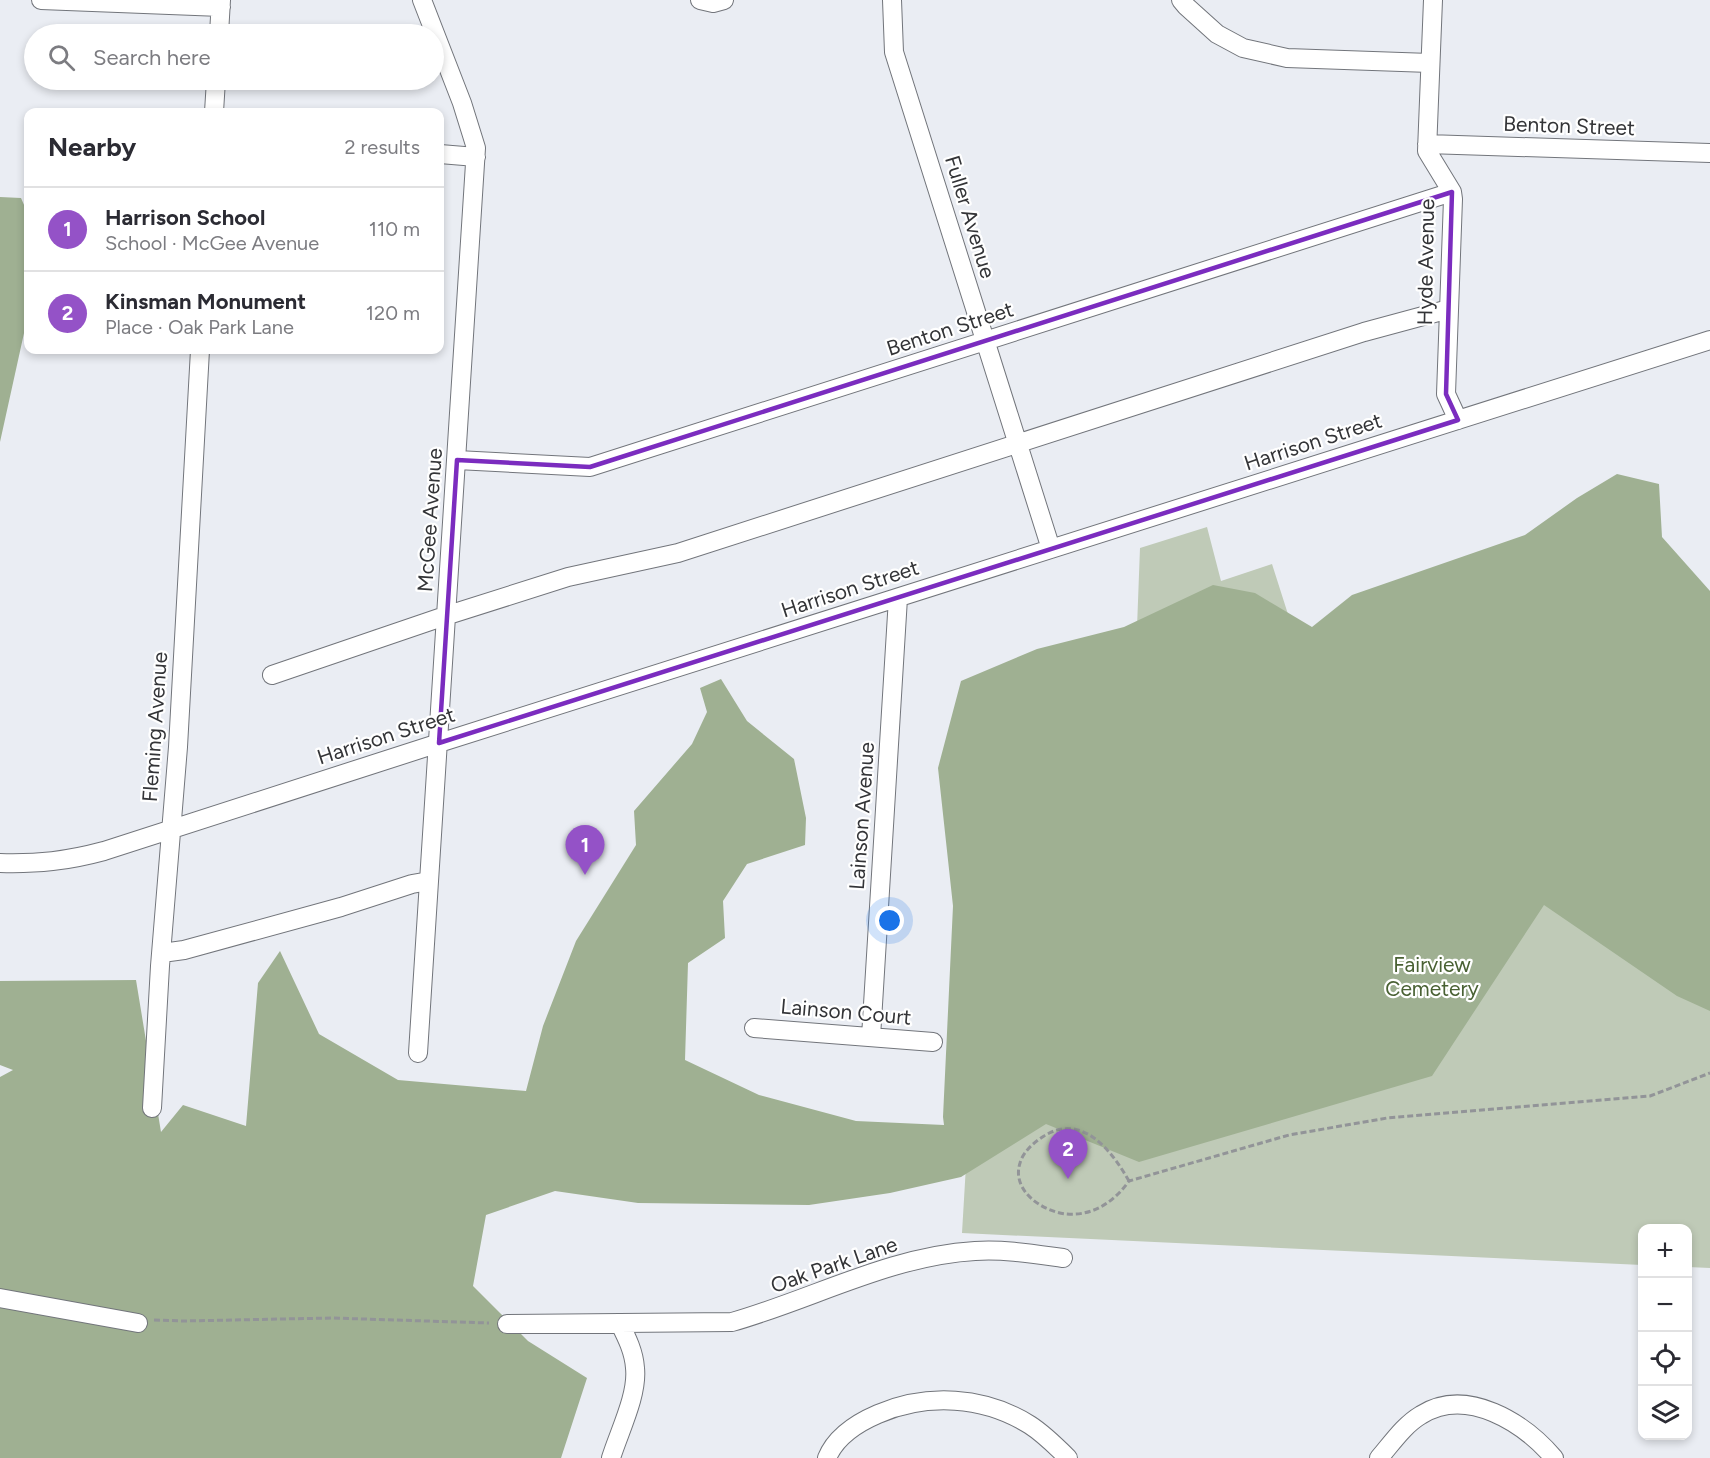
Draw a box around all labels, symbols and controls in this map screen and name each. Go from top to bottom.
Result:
search box [24,24,444,90]
icon: search [45,41,78,74]
text: Search here [93,44,211,71]
street label: Benton Street [1503,111,1635,140]
text: Nearby [48,131,136,163]
text: 2 results [344,135,420,159]
street label: Fuller Avenue [940,153,1001,281]
street label: Hyde Avenue [1412,199,1439,325]
text: Harrison School [105,204,265,231]
text: 1 [63,217,72,241]
text: 110 m [369,217,420,241]
text: School · McGee Avenue [105,231,319,255]
text: Kinsman Monument [105,288,306,315]
street label: Benton Street [883,296,1016,361]
text: 2 [62,301,73,325]
text: 120 m [366,301,420,325]
text: Place · Oak Park Lane [105,315,294,339]
street label: Harrison Street [1241,407,1385,476]
street label: McGee Avenue [412,447,447,593]
street label: Harrison Street [778,554,922,623]
street label: Fleming Avenue [137,651,172,803]
street label: Harrison Street [314,701,458,770]
street label: Lainson Avenue [844,741,879,891]
pin: 1 [566,826,604,875]
your location [875,906,904,935]
park label: Fairview Cemetery [1385,952,1479,1001]
street label: Lainson Court [780,993,913,1030]
pin: 2 [1048,1130,1088,1179]
map controls [1638,1224,1692,1440]
button: + [1638,1224,1692,1278]
street label: Oak Park Lane [767,1231,900,1298]
button: − [1638,1278,1692,1332]
button: locate [1638,1332,1692,1386]
button: layers [1638,1386,1692,1440]

